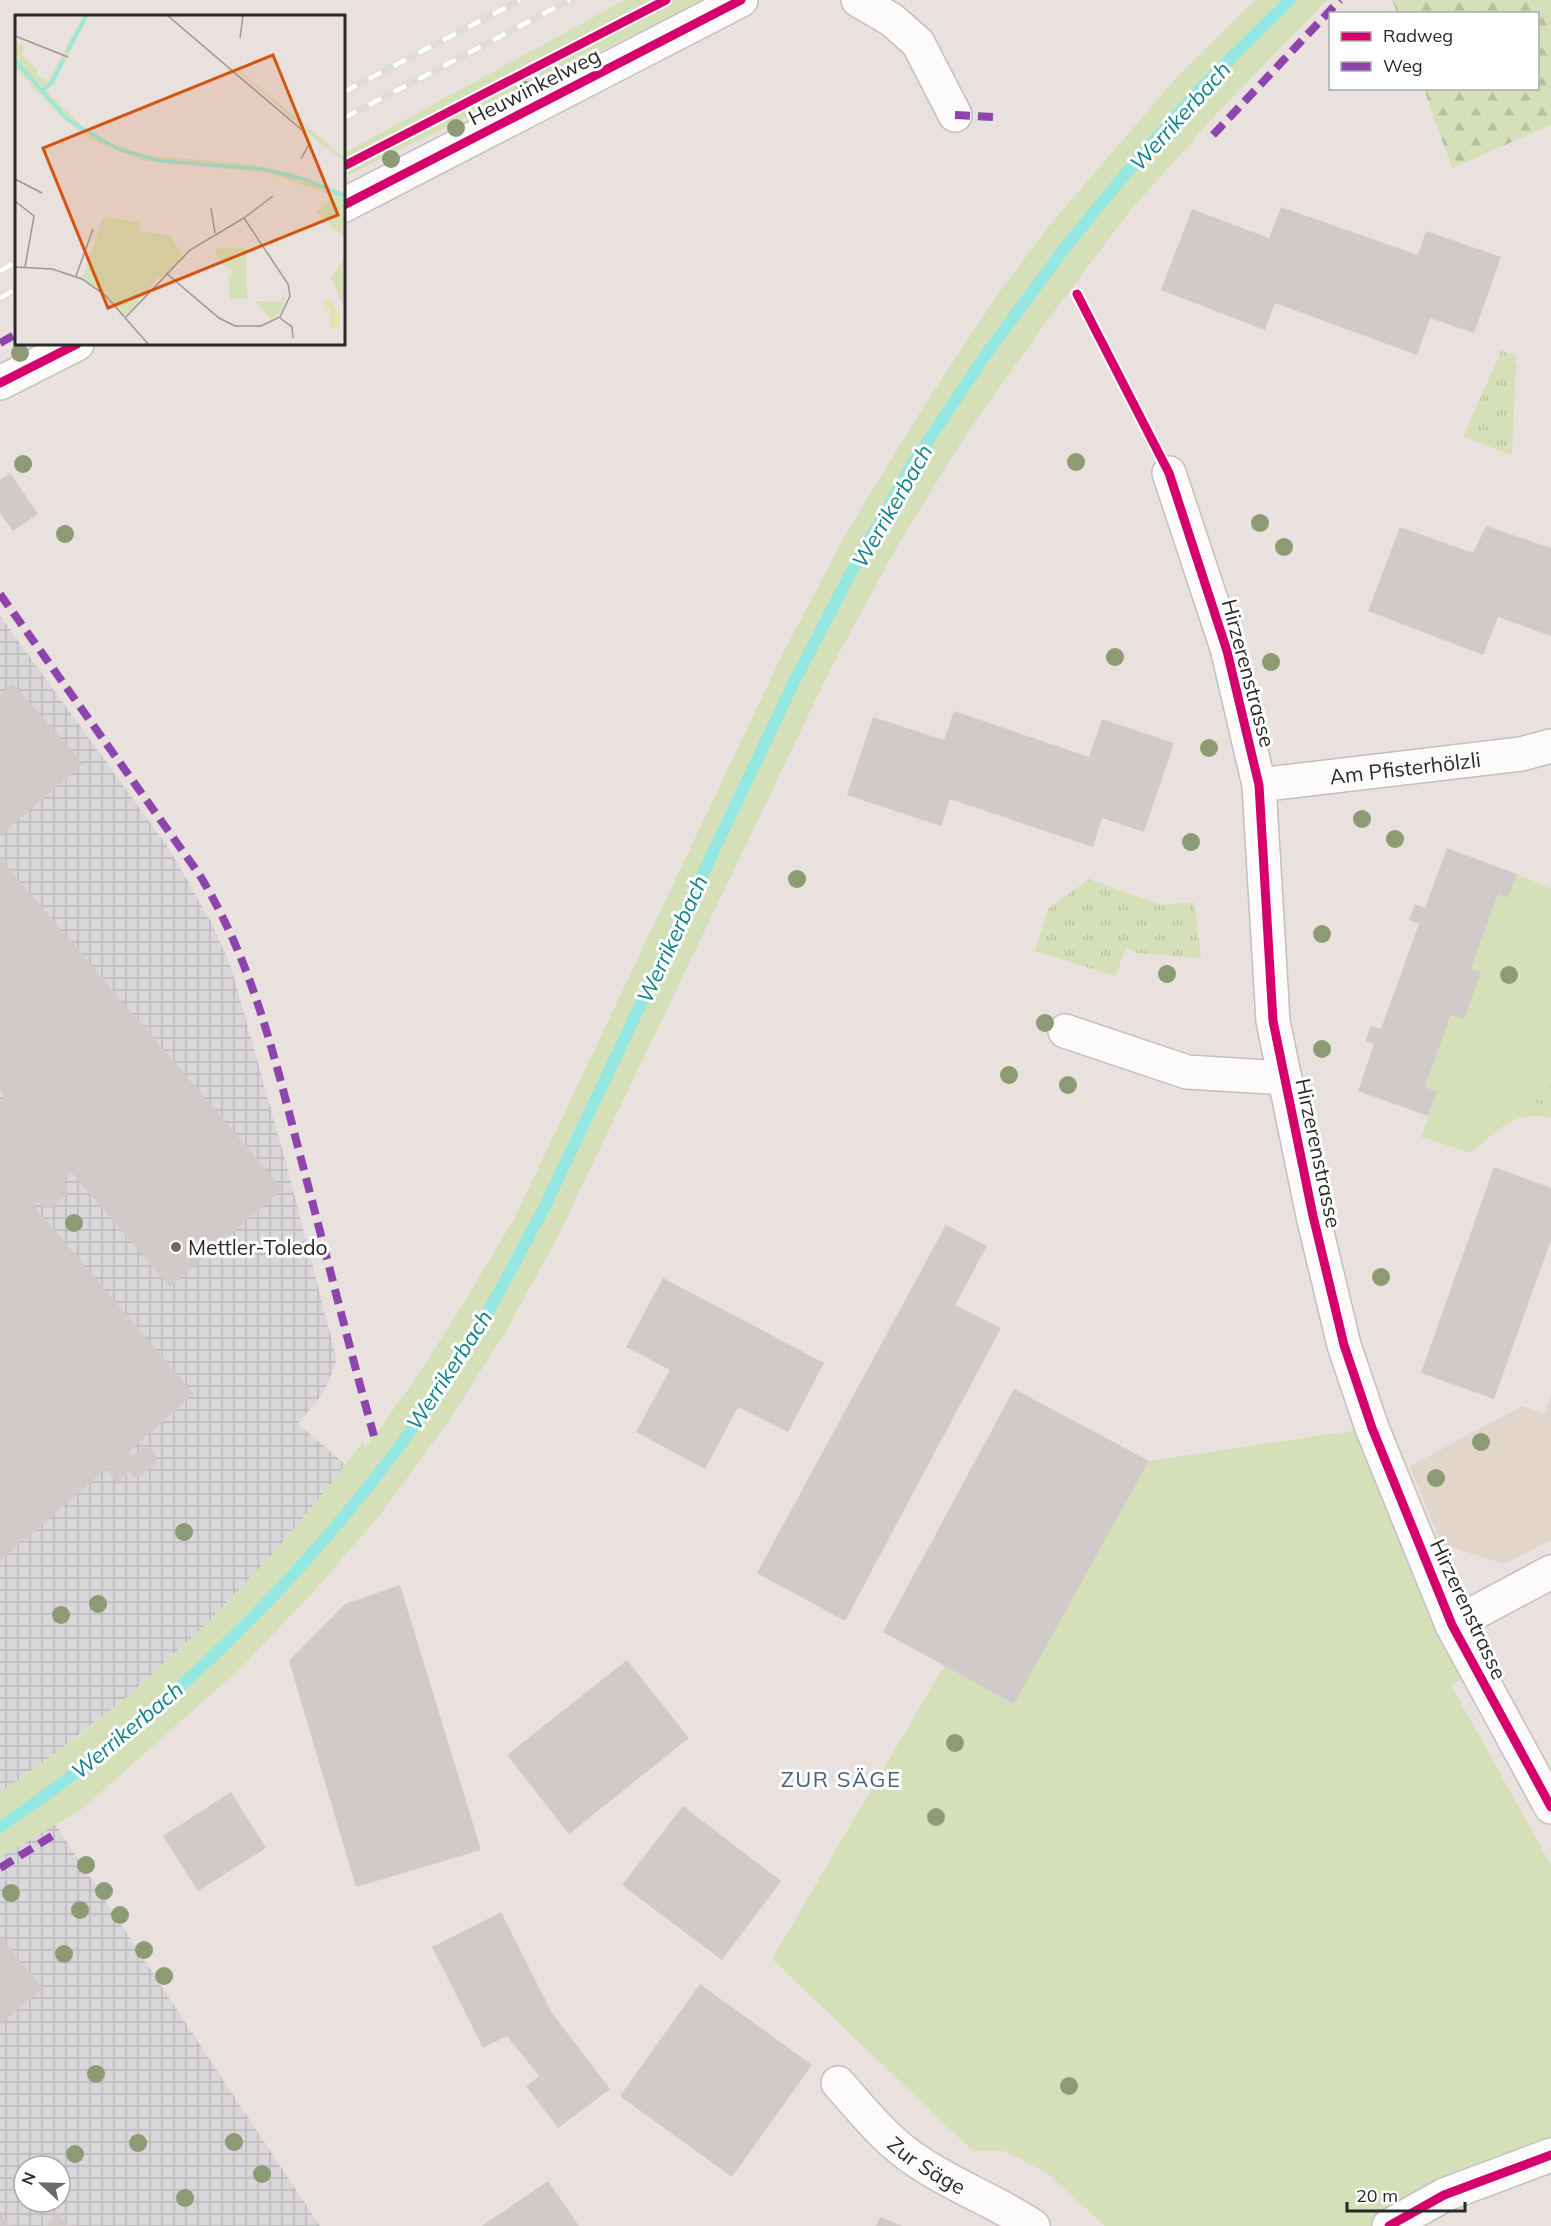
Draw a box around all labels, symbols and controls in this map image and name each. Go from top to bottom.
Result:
legend [1329,12,1539,90]
inset map [15,15,345,345]
text: Radweg [1383,24,1453,47]
street label: Heuwinkelweg [464,42,604,130]
text: Weg [1383,54,1423,77]
water label: Werrikerbach [1124,56,1236,176]
water label: Werrikerbach [845,439,939,573]
street label: Hirzerenstrasse [1217,596,1281,750]
street label: Am Pfisterhölzli [1328,746,1482,790]
water label: Werrikerbach [630,871,714,1007]
street label: Hirzerenstrasse [1290,1076,1348,1230]
place label: Mettler-Toledo [188,1234,328,1260]
marker: Mettler-Toledo [169,1240,183,1254]
water label: Werrikerbach [400,1305,498,1435]
street label: Hirzerenstrasse [1425,1535,1513,1683]
water label: Werrikerbach [65,1675,189,1785]
district label: ZUR SÄGE [781,1765,901,1793]
street label: Zur Säge [882,2131,970,2200]
north arrow [12,2154,72,2214]
text: N [17,2169,40,2188]
scale bar [1347,2175,1466,2213]
text: 20 m [1356,2184,1398,2207]

